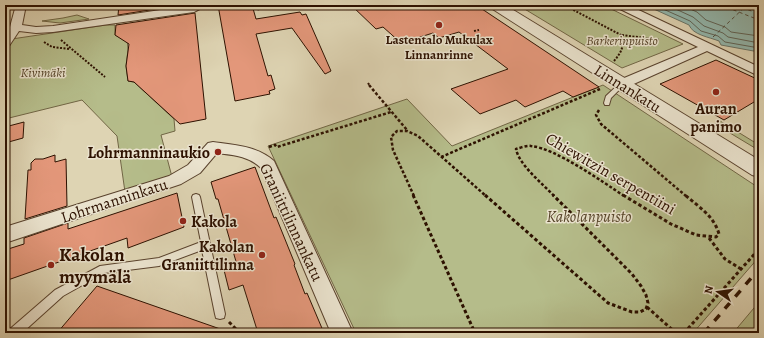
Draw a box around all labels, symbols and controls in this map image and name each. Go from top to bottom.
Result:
marker: Lastentalo Mukulax Linnanrinne [434,20,444,30]
place label: Lastentalo Mukulax Linnanrinne [386,31,493,63]
park label: Barkerinpuisto [586,32,658,49]
street label: Linnankatu [590,60,666,118]
park label: Kivimäki [21,64,66,81]
marker: Auran panimo [711,87,721,97]
place label: Auran panimo [690,98,742,138]
street label: Chiewitzin serpentiini [541,128,680,220]
place label: Lohrmanninaukio [88,142,210,164]
marker: Lohrmanninaukio [213,147,223,157]
street label: Graniittilinnankatu [254,160,328,285]
street label: Lohrmanninkatu [58,173,171,229]
park label: Kakolanpuisto [547,206,631,228]
place label: Kakola [191,211,238,233]
marker: Kakola [178,216,188,226]
place label: Kakolan Graniittilinna [161,236,254,276]
place label: Kakolan myymälä [59,242,132,290]
marker: Kakolan Graniittilinna [257,250,267,260]
marker: Kakolan myymälä [46,260,56,270]
north arrow [698,272,738,312]
text: N [701,284,717,295]

